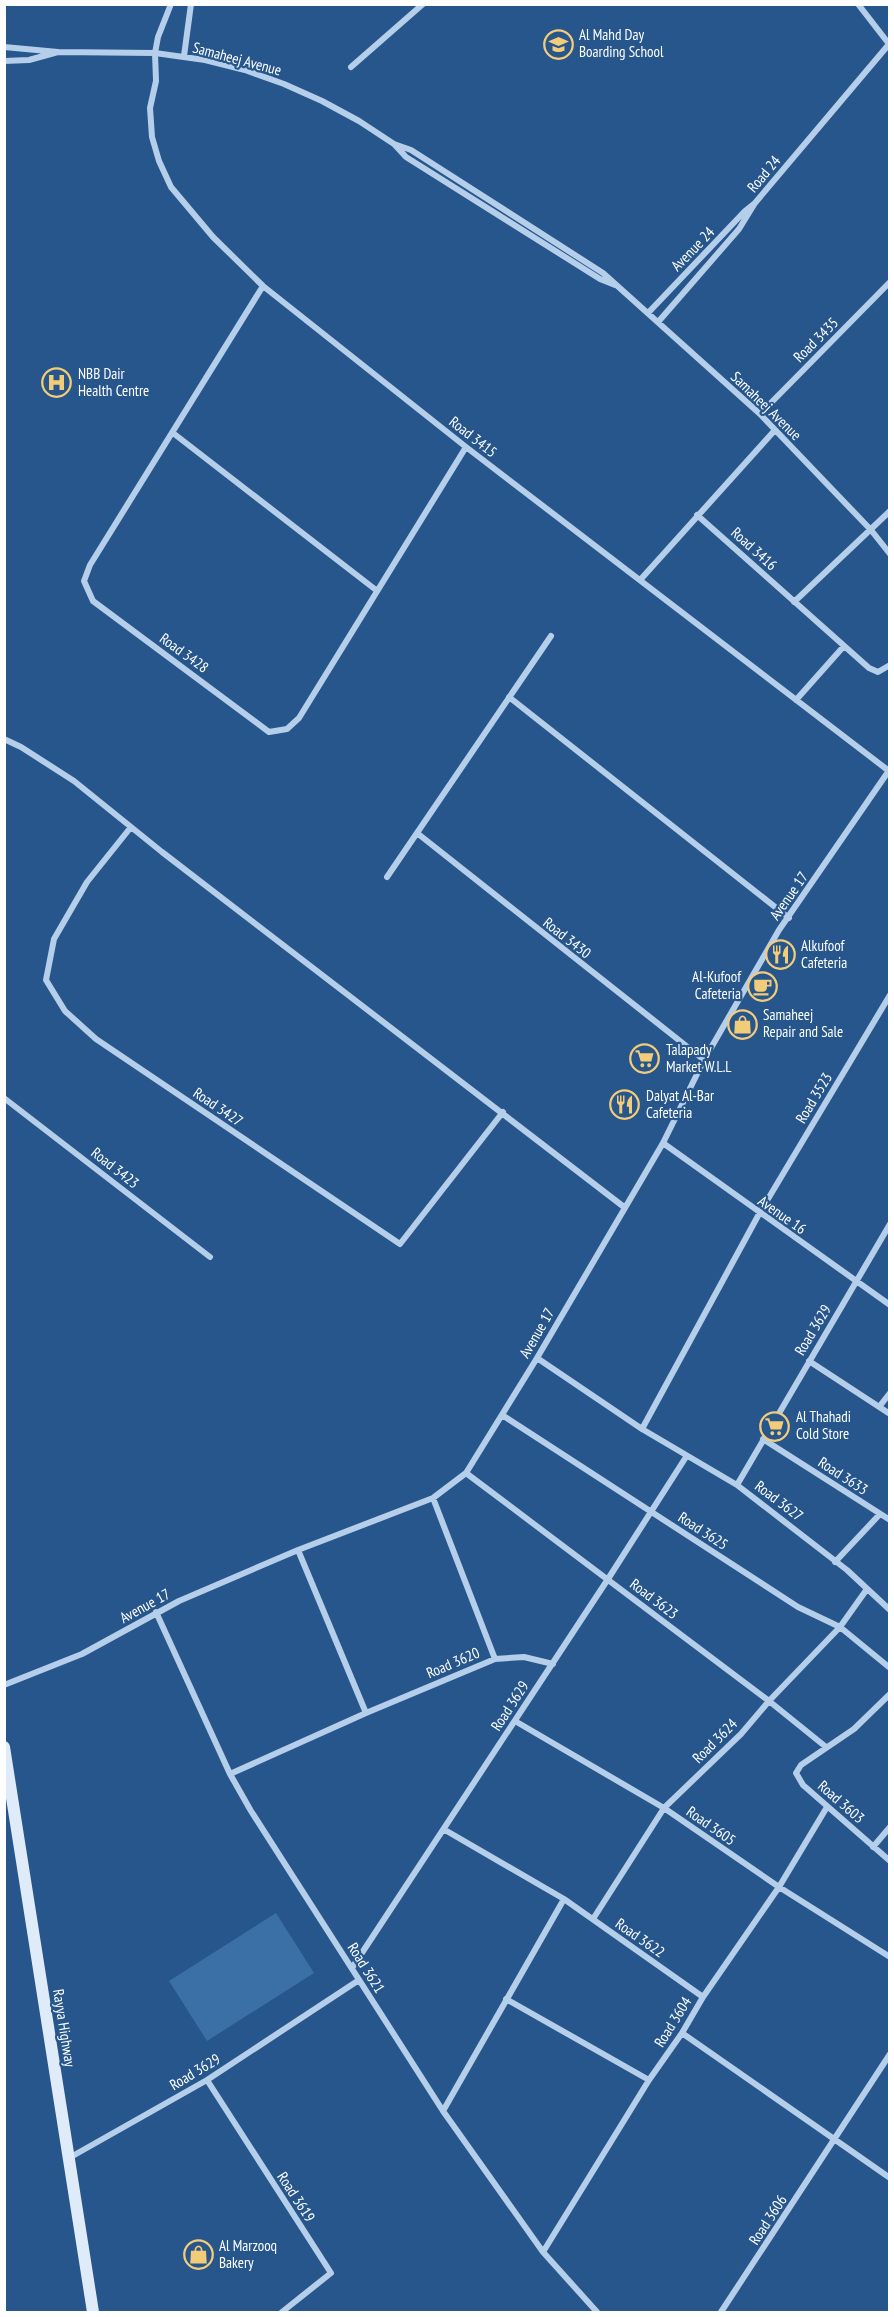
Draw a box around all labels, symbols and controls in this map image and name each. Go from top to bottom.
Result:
place label: Al Mahd Day Boarding School [579,25,664,61]
school or university icon: Al Mahd Day Boarding School [542,28,574,60]
street label: Samaheej Avenue [191,38,284,79]
street label: Road 24 [743,151,785,196]
street label: Avenue 24 [667,222,719,275]
street label: Road 3435 [789,313,842,366]
place label: NBB Dair Health Centre [78,364,149,400]
hospital icon: NBB Dair Health Centre [41,367,73,399]
street label: Samaheej Avenue [727,367,806,444]
street label: Road 3415 [445,412,501,461]
street label: Road 3416 [727,523,782,575]
street label: Road 3428 [156,629,212,677]
street label: Avenue 17 [765,868,812,924]
street label: Road 3430 [539,913,595,962]
place label: Alkufoof Cafeteria [801,936,847,972]
restaurant icon: Alkufoof Cafeteria [764,939,796,971]
place label: Al-Kufoof Cafeteria [692,967,742,1003]
cafe icon: Al-Kufoof Cafeteria [746,970,778,1002]
place label: Samaheej Repair and Sale [763,1005,843,1041]
shop icon: Samaheej Repair and Sale [726,1008,758,1040]
place label: Talapady Market W.L.L [666,1040,732,1076]
supermarket icon: Talapady Market W.L.L [629,1043,661,1075]
street label: Road 3523 [791,1069,836,1127]
street label: Road 3427 [190,1083,247,1130]
place label: Dalyat Al-Bar Cafeteria [646,1086,715,1122]
restaurant icon: Dalyat Al-Bar Cafeteria [609,1089,641,1121]
street label: Road 3423 [87,1143,143,1192]
street label: Avenue 16 [754,1191,810,1238]
street label: Road 3629 [790,1301,835,1359]
street label: Avenue 17 [515,1304,558,1361]
place label: Al Thahadi Cold Store [796,1407,851,1443]
supermarket icon: Al Thahadi Cold Store [759,1410,791,1442]
street label: Road 3633 [815,1452,872,1499]
street label: Road 3627 [751,1476,807,1525]
street label: Road 3625 [675,1507,732,1554]
street label: Road 3623 [626,1574,682,1623]
street label: Avenue 17 [116,1584,173,1627]
street label: Road 3620 [423,1643,482,1682]
street label: Road 3629 [486,1677,533,1734]
street label: Road 3624 [688,1714,741,1767]
street label: Road 3603 [814,1776,869,1827]
street label: Road 3605 [683,1802,740,1849]
street label: Road 3622 [612,1914,669,1961]
street label: Road 3621 [344,1939,389,1996]
street label: Rayya Highway [49,1988,80,2069]
street label: Road 3604 [650,1993,696,2050]
street label: Road 3629 [166,2049,224,2094]
street label: Road 3619 [273,2168,320,2225]
street label: Road 3606 [744,2191,791,2248]
place label: Al Marzooq Bakery [219,2236,277,2272]
shop icon: Al Marzooq Bakery [182,2239,214,2271]

